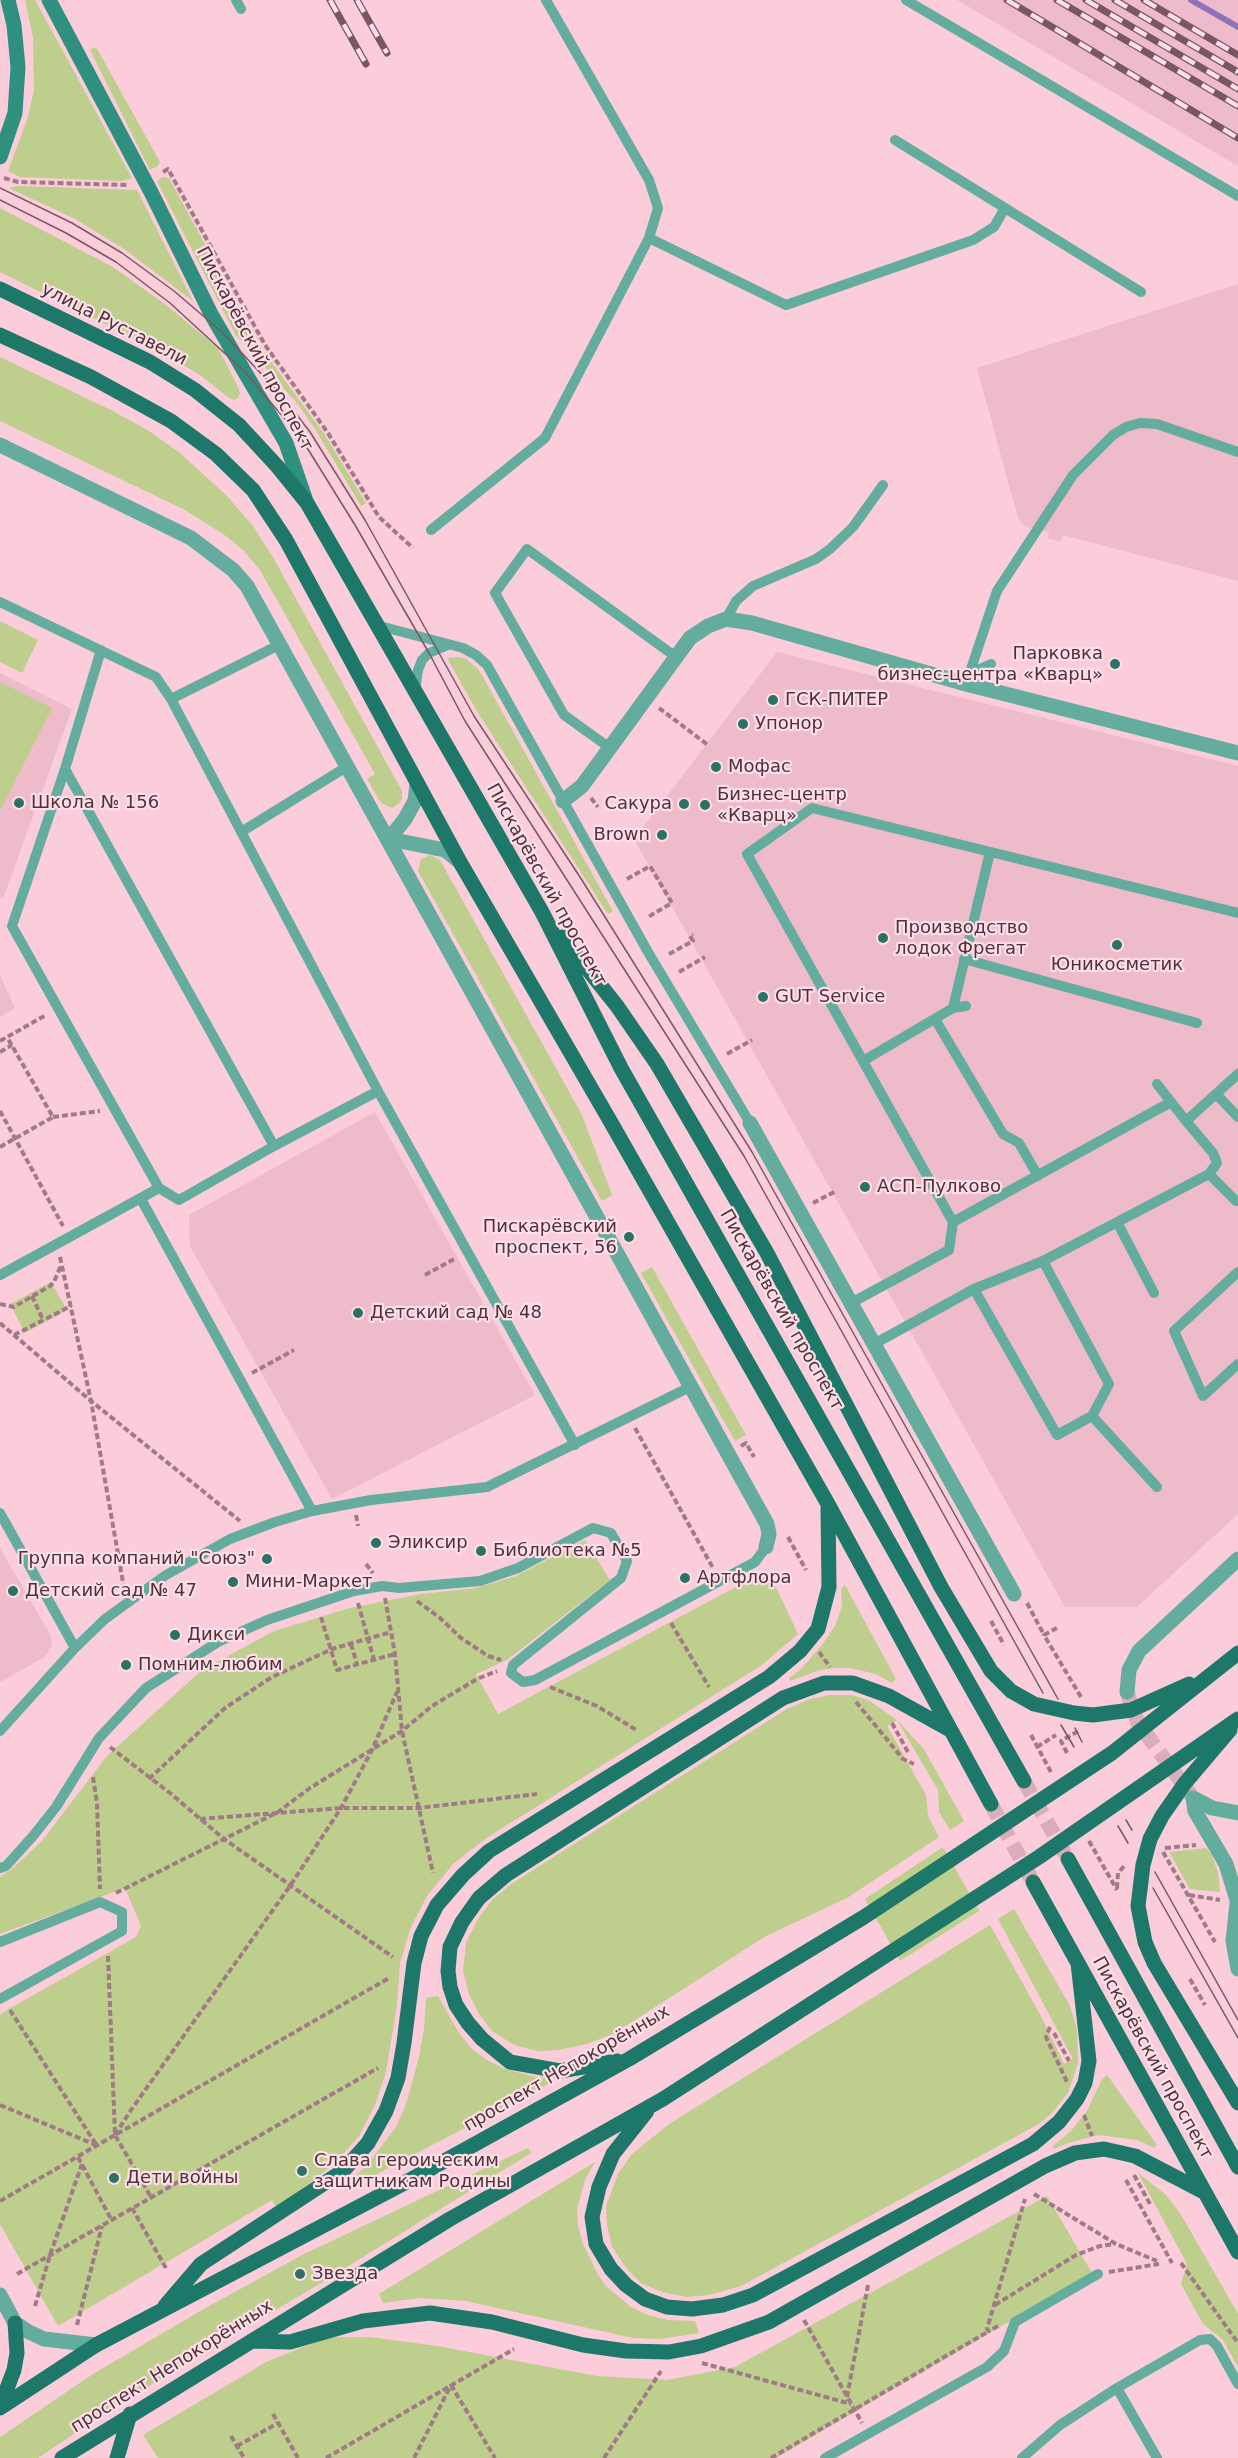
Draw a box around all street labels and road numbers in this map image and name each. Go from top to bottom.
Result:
street label: Пискарёвский проспект [191,243,317,455]
street label: улица Руставели [38,279,190,371]
street label: Пискарёвский проспект [481,780,611,990]
street label: Пискарёвский проспект [715,1206,847,1414]
street label: Пискарёвский проспект [1087,1953,1217,2163]
street label: проспект Непокорённых [460,2001,674,2137]
street label: проспект Непокорённых [67,2296,277,2438]

